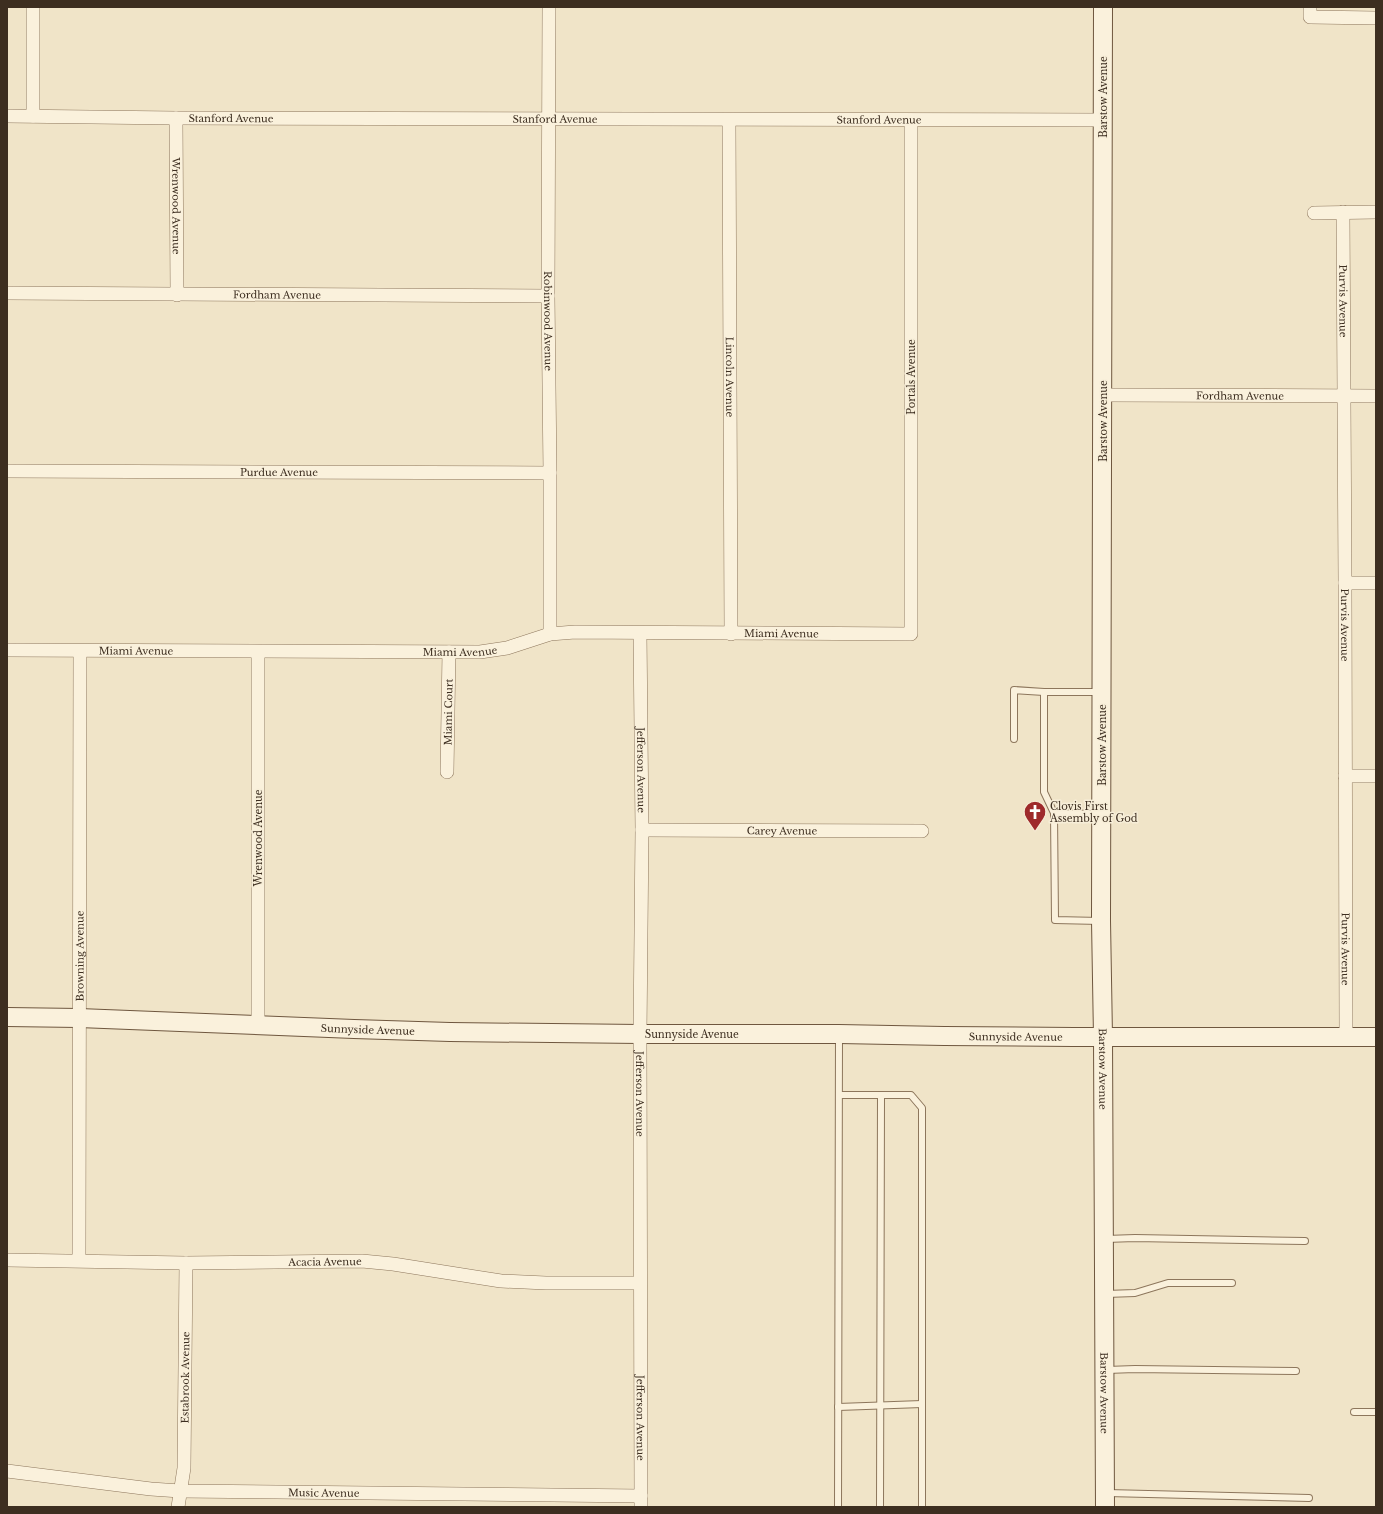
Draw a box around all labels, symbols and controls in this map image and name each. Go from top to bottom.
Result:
street label: Barstow Avenue [1097,56,1110,138]
street label: Stanford Avenue [188,112,274,125]
street label: Stanford Avenue [512,113,598,126]
street label: Stanford Avenue [836,113,922,127]
street label: Wrenwood Avenue [169,156,183,255]
street label: Purvis Avenue [1336,264,1350,338]
street label: Robinwood Avenue [541,271,555,371]
street label: Fordham Avenue [233,288,321,302]
street label: Lincoln Avenue [723,337,736,417]
street label: Portals Avenue [905,339,918,415]
street label: Barstow Avenue [1097,380,1110,462]
street label: Fordham Avenue [1196,389,1284,403]
street label: Purdue Avenue [240,466,318,479]
street label: Purvis Avenue [1338,588,1351,662]
street label: Miami Avenue [744,627,819,640]
street label: Miami Avenue [423,643,498,659]
street label: Miami Avenue [99,644,174,658]
street label: Miami Court [441,678,456,745]
street label: Barstow Avenue [1096,704,1109,786]
street label: Jefferson Avenue [634,725,648,813]
street label: Wrenwood Avenue [252,789,265,888]
church icon: Clovis First Assembly of God [1022,799,1048,832]
place label: Clovis First Assembly of God [1049,800,1138,825]
street label: Carey Avenue [747,824,818,838]
street label: Browning Avenue [73,910,87,1001]
street label: Purvis Avenue [1339,912,1352,986]
street label: Sunnyside Avenue [320,1022,415,1038]
street label: Sunnyside Avenue [645,1028,739,1041]
street label: Barstow Avenue [1096,1028,1109,1110]
street label: Sunnyside Avenue [969,1030,1063,1044]
street label: Jefferson Avenue [633,1049,646,1137]
street label: Acacia Avenue [287,1255,362,1269]
street label: Estabrook Avenue [178,1331,192,1424]
street label: Barstow Avenue [1097,1352,1111,1434]
street label: Jefferson Avenue [634,1373,647,1461]
street label: Music Avenue [288,1486,360,1500]

